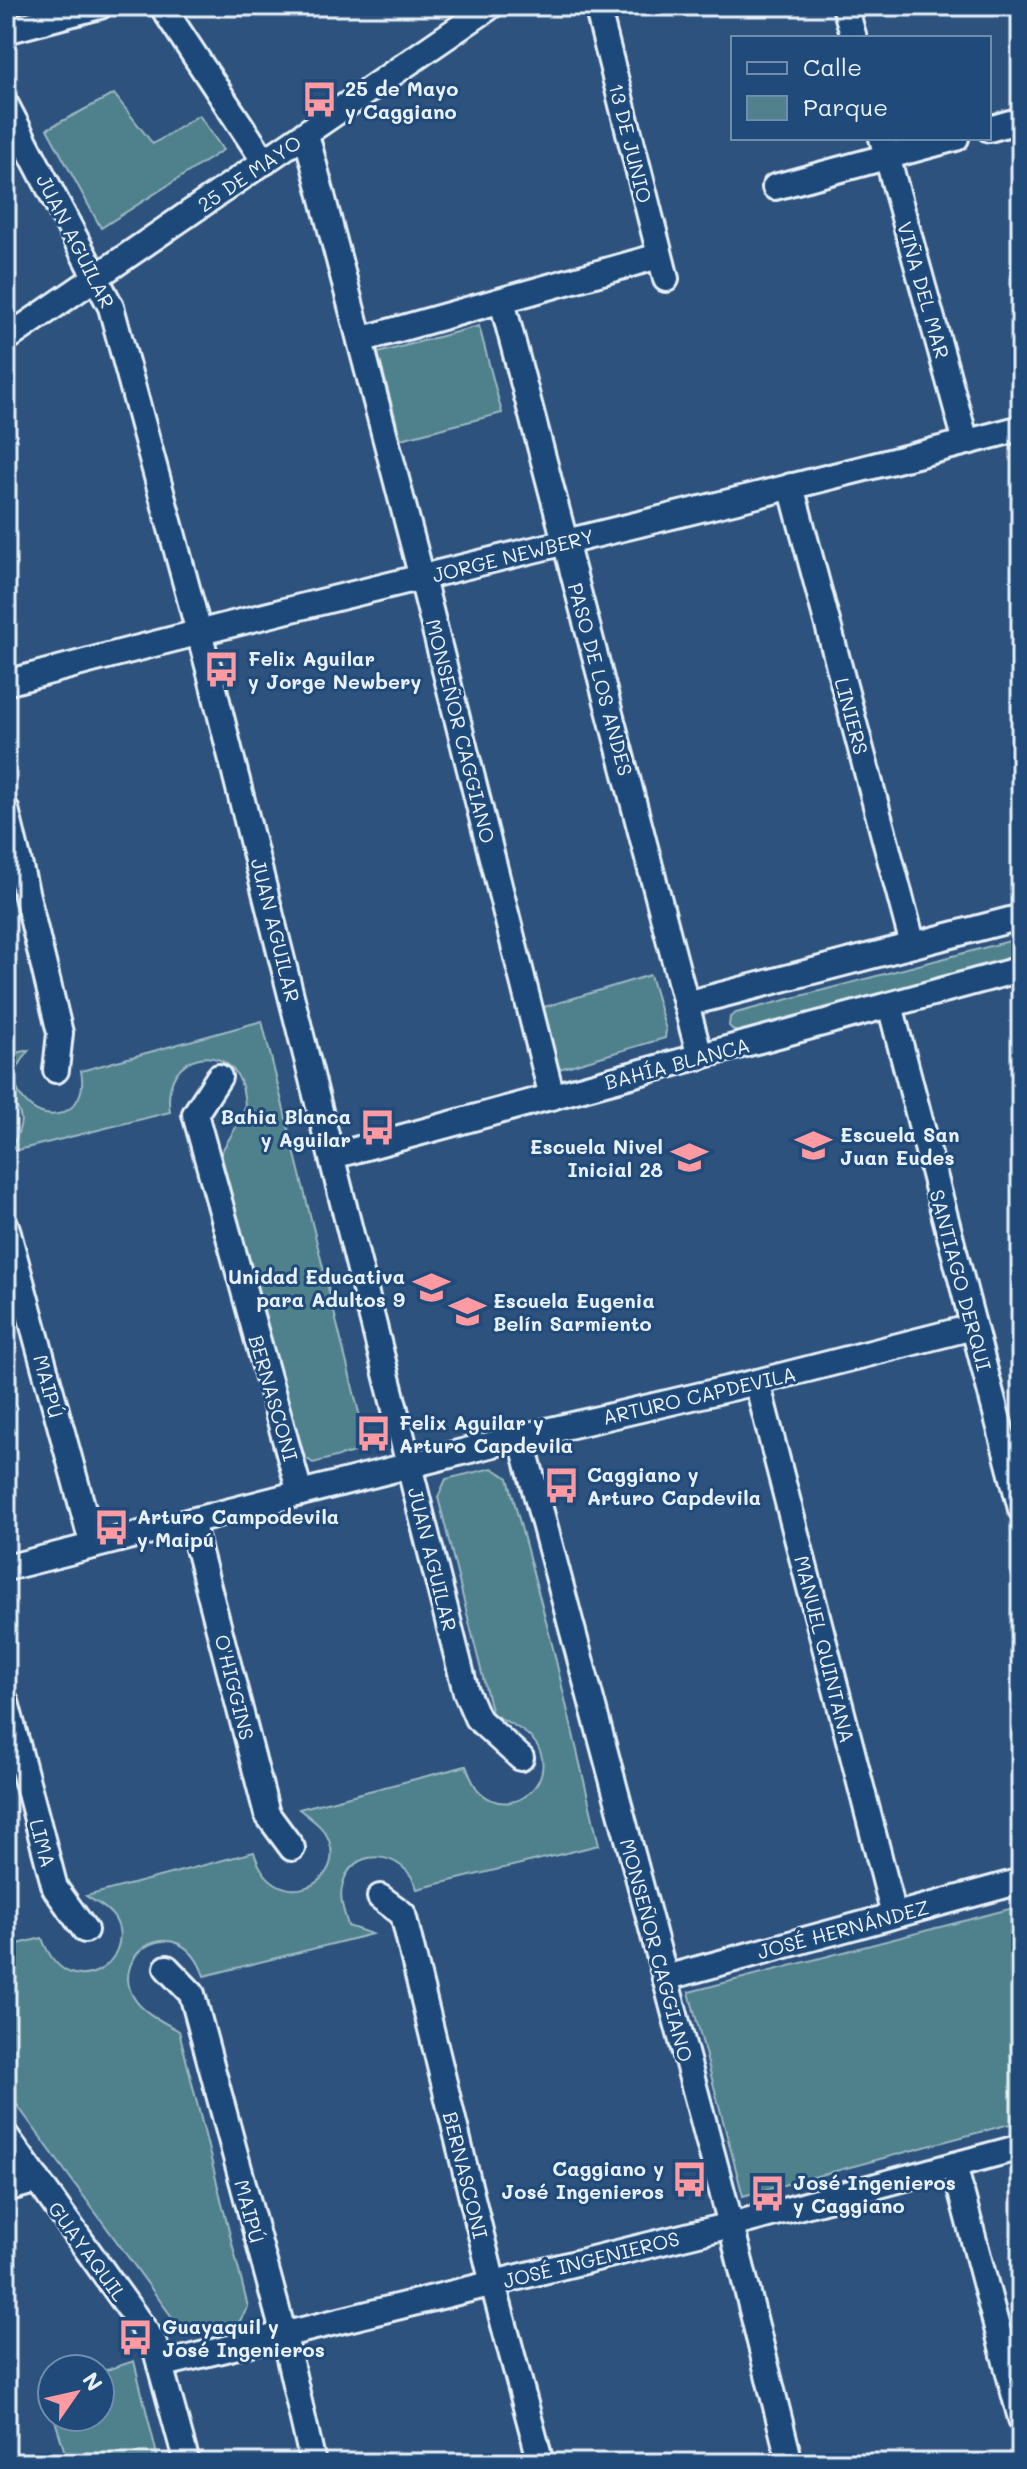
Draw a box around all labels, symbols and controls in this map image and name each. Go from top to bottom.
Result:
legend [731,36,991,140]
text: Calle [803,51,862,82]
place label: 25 de Mayo y Caggiano [345,75,458,124]
bus stop icon: 25 de Mayo y Caggiano [300,80,338,118]
street label: 13 DE JUNIO [604,81,658,205]
text: Parque [803,91,888,122]
street label: 25 DE MAYO [192,129,306,217]
street label: JUAN AGUILAR [31,169,121,313]
street label: VIÑA DEL MAR [892,218,956,362]
street label: JORGE NEWBERY [429,522,597,588]
street label: PASO DE LOS ANDES [563,580,639,778]
street label: MONSEÑOR CAGGIANO [421,616,501,846]
place label: Felix Aguilar y Jorge Newbery [248,645,421,694]
bus stop icon: Felix Aguilar y Jorge Newbery [203,651,241,689]
street label: LINIERS [829,675,875,757]
street label: JUAN AGUILAR [246,855,306,1005]
street label: BAHÍA BLANCA [602,1031,752,1095]
place label: Bahia Blanca y Aguilar [221,1103,351,1152]
bus stop icon: Bahia Blanca y Aguilar [358,1108,396,1146]
place label: Escuela San Juan Eudes [840,1121,959,1170]
school or university icon: Escuela San Juan Eudes [795,1127,833,1165]
place label: Escuela Nivel Inicial 28 [530,1133,663,1182]
school or university icon: Escuela Nivel Inicial 28 [670,1138,708,1176]
street label: SANTIAGO DERQUI [924,1187,998,1374]
place label: Unidad Educativa para Adultos 9 [228,1263,405,1312]
school or university icon: Unidad Educativa para Adultos 9 [412,1268,450,1306]
place label: Escuela Eugenia Belín Sarmiento [493,1287,655,1336]
school or university icon: Escuela Eugenia Belín Sarmiento [448,1292,486,1330]
street label: BERNASCONI [244,1332,305,1464]
street label: MAIPÚ [28,1352,70,1420]
street label: ARTURO CAPDEVILA [600,1360,798,1430]
place label: Felix Aguilar y Arturo Capdevila [399,1409,573,1458]
bus stop icon: Felix Aguilar y Arturo Capdevila [354,1415,392,1453]
place label: Caggiano y Arturo Capdevila [587,1461,761,1510]
bus stop icon: Caggiano y Arturo Capdevila [542,1467,580,1505]
street label: JUAN AGUILAR [403,1484,463,1634]
place label: Arturo Campodevila y Maipú [137,1503,339,1552]
bus stop icon: Arturo Campodevila y Maipú [92,1508,130,1546]
street label: MANUEL QUINTANA [789,1553,861,1745]
street label: O'HIGGINS [209,1632,261,1742]
street label: LIMA [24,1816,62,1870]
street label: MONSEÑOR CAGGIANO [615,1836,699,2064]
street label: JOSÉ HERNÁNDEZ [754,1894,932,1964]
street label: BERNASCONI [438,2109,494,2242]
place label: Caggiano y José Ingenieros [501,2155,664,2204]
bus stop icon: Caggiano y José Ingenieros [671,2160,709,2198]
place label: José Ingenieros y Caggiano [793,2169,956,2218]
bus stop icon: José Ingenieros y Caggiano [748,2175,786,2213]
street label: MAIPÚ [229,2177,271,2245]
street label: GUAYAQUIL [43,2196,133,2306]
street label: JOSÉ INGENIEROS [500,2225,682,2293]
place label: Guayaquil y José Ingenieros [162,2313,325,2362]
bus stop icon: Guayaquil y José Ingenieros [117,2319,155,2357]
north arrow [36,2353,116,2433]
text: N [76,2367,110,2397]

